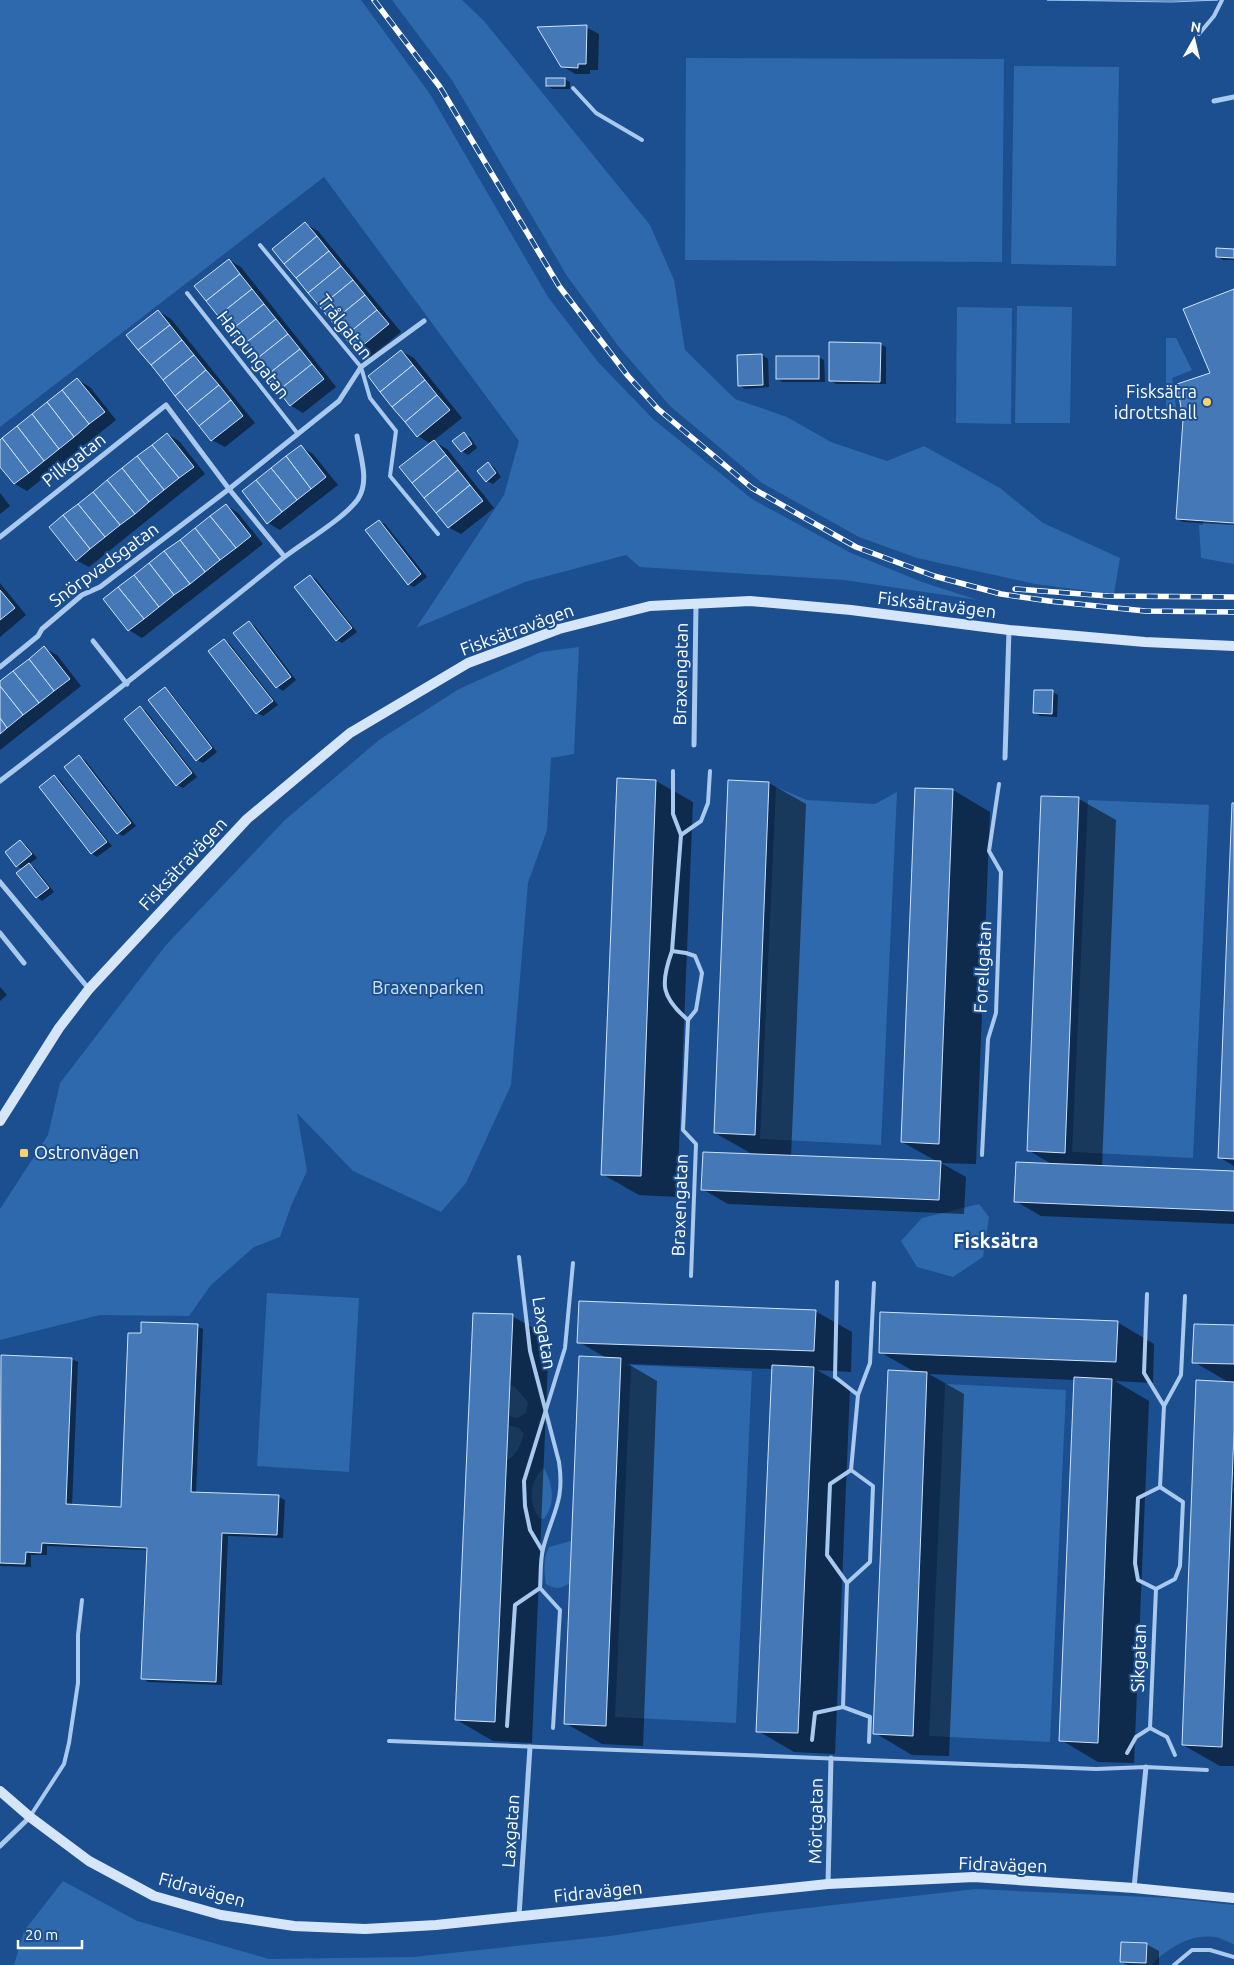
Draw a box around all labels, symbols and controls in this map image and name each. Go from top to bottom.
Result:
north arrow [1169,15,1219,65]
text: N [1190,18,1202,36]
street label: Trålgatan [314,290,377,363]
street label: Harpungatan [213,307,294,402]
place label: Fisksätra idrottshall [1114,381,1197,422]
marker: Fisksätra idrottshall [1201,396,1213,408]
street label: Pilkgatan [38,428,109,490]
street label: Snörpvadsgatan [45,518,162,611]
street label: Fisksätravägen [877,587,998,621]
street label: Fisksätravägen [457,599,576,659]
street label: Braxengatan [669,622,691,726]
street label: Fisksätravägen [134,813,230,914]
street label: Forellgatan [970,920,994,1014]
park label: Braxenparken [372,977,484,997]
place label: Ostronvägen [34,1142,139,1162]
marker: Ostronvägen [18,1147,30,1159]
street label: Braxengatan [667,1153,691,1257]
district label: Fisksätra [953,1229,1039,1252]
street label: Laxgatan [529,1295,561,1371]
street label: Sikgatan [1127,1623,1149,1693]
street label: Mörtgatan [804,1778,826,1864]
street label: Laxgatan [497,1794,523,1868]
street label: Fidravägen [958,1852,1048,1876]
street label: Fidravägen [157,1868,248,1910]
street label: Fidravägen [553,1876,643,1906]
scale bar [18,1918,81,1950]
text: 20 m [25,1926,58,1943]

